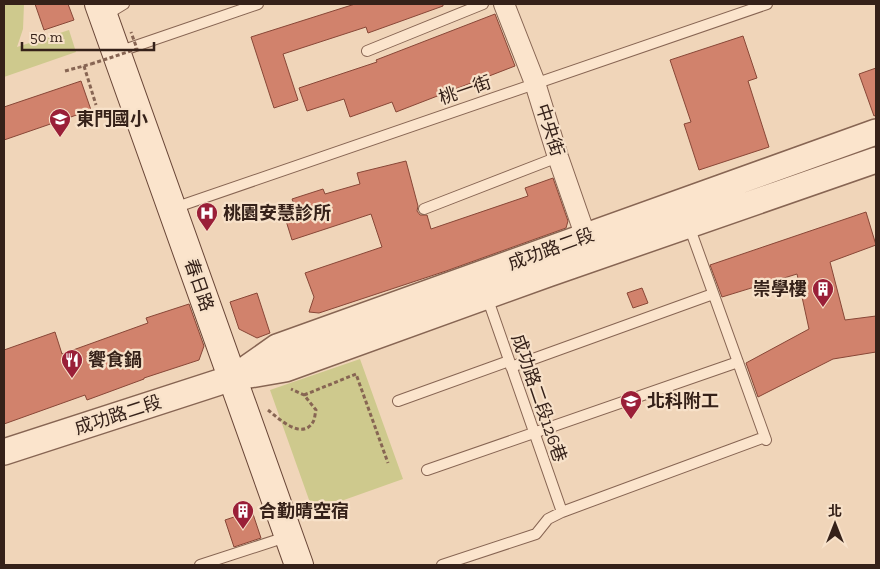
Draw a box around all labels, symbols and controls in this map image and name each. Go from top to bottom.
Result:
scale bar [22,20,155,52]
text: 50 m [30,28,63,46]
street label: 桃一街 [436,71,494,109]
street label: 中央街 [531,101,569,159]
school or university icon: 東門國小 [48,107,72,138]
place label: 東門國小 [76,108,148,130]
hospital icon: 桃園安慧診所 [195,201,219,232]
place label: 桃園安慧診所 [223,202,331,224]
street label: 成功路二段 [505,223,597,275]
street label: 春日路 [180,256,218,314]
building icon: 崇學樓 [811,277,835,308]
place label: 崇學樓 [753,278,807,300]
street label: 成功路二段126巷 [507,331,571,465]
restaurant icon: 饗食鍋 [60,348,84,379]
place label: 饗食鍋 [88,349,142,371]
school or university icon: 北科附工 [619,389,643,420]
place label: 北科附工 [647,390,719,412]
street label: 成功路二段 [72,391,164,439]
building icon: 合勤晴空宿 [231,499,255,530]
north arrow [810,499,860,549]
place label: 合勤晴空宿 [259,500,349,522]
text: 北 [828,503,842,520]

